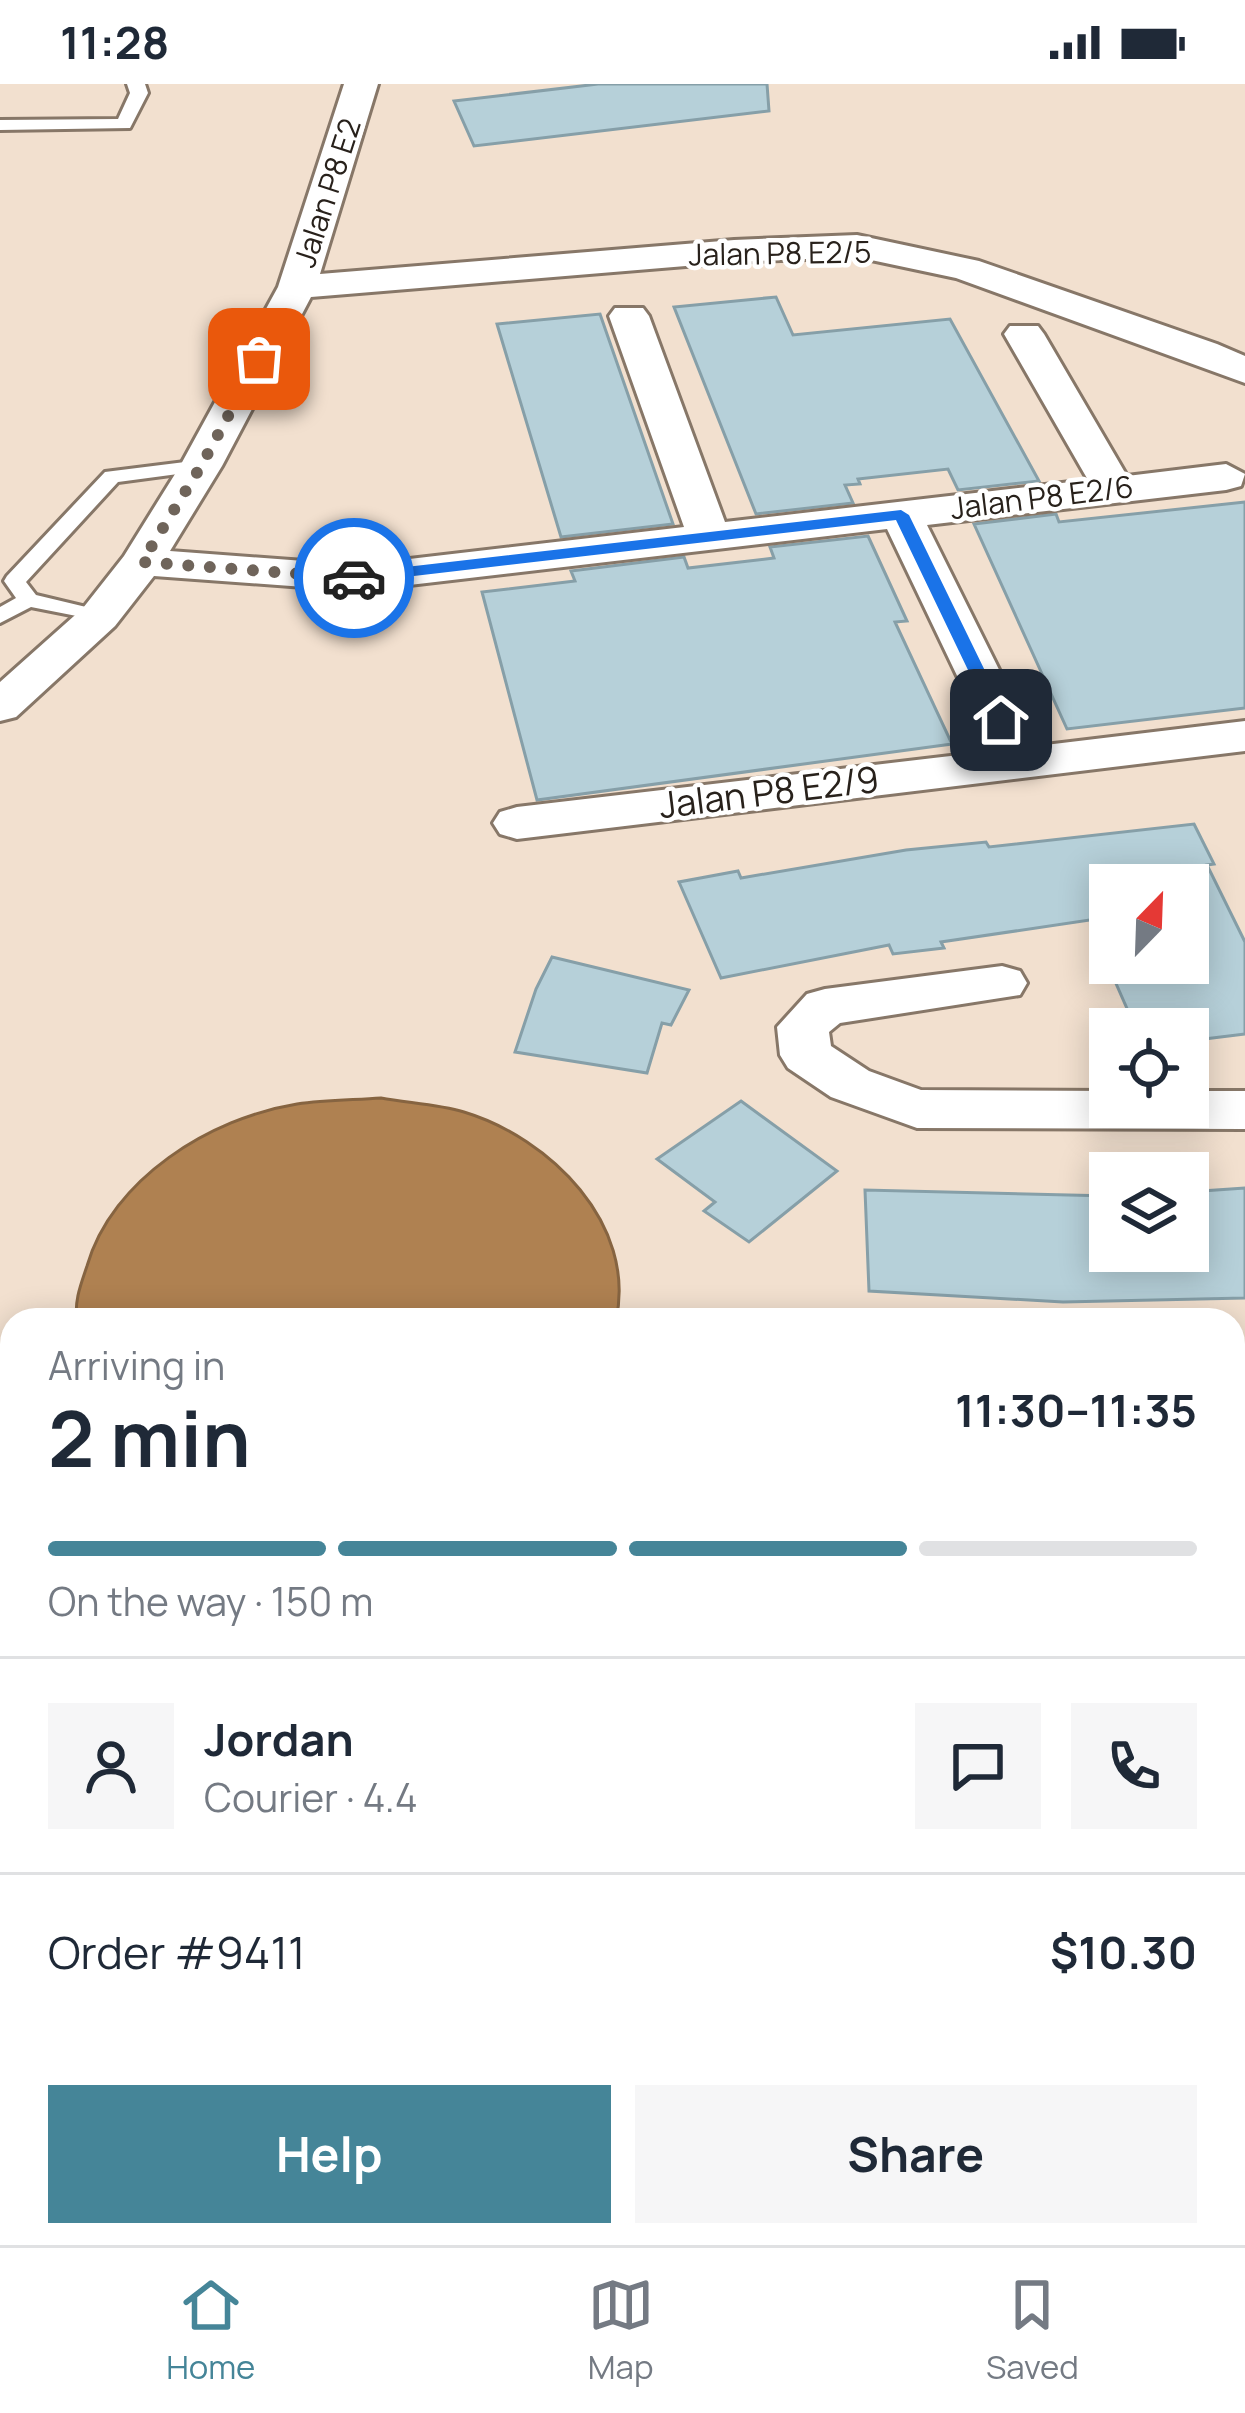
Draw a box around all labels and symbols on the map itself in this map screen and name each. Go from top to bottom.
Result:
street label: Jalan P8 E2 [283,113,370,272]
street label: Jalan P8 E2/5 [688,230,872,275]
pin [208,308,310,410]
street label: Jalan P8 E2/6 [948,465,1136,528]
courier [294,518,414,638]
pin [950,669,1052,771]
street label: Jalan P8 E2/9 [656,754,882,829]
north arrow [1089,864,1209,984]

